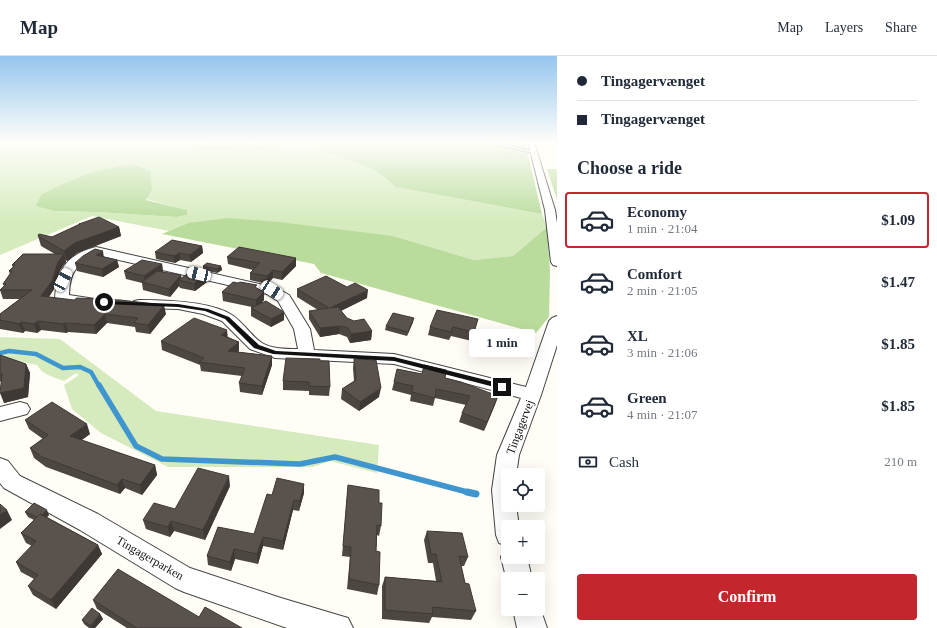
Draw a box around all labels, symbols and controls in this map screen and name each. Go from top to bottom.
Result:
text: Map [20,17,58,38]
text: Map [777,20,803,35]
text: Layers [825,20,863,35]
text: Share [885,20,917,35]
text: Tingagervænget [601,73,705,89]
text: Tingagervænget [601,111,705,127]
text: Choose a ride [577,158,682,178]
icon: car [579,202,615,238]
text: Economy [627,204,687,220]
text: $1.09 [881,212,915,228]
text: 1 min · 21:04 [627,221,697,236]
icon: car [579,264,615,300]
car [186,265,212,283]
text: Comfort [627,266,682,282]
car [52,267,74,293]
text: $1.47 [881,274,915,290]
car [259,278,285,302]
text: 2 min · 21:05 [627,283,697,298]
route start [95,293,113,311]
icon: car [579,326,615,362]
text: XL [627,328,648,344]
callout: 1 min [469,329,535,357]
text: 1 min [486,335,518,350]
text: $1.85 [881,336,915,352]
text: 3 min · 21:06 [627,345,697,360]
route end [493,378,511,396]
icon: car [579,388,615,424]
text: Green [627,390,667,406]
street label: Tingagervej [503,398,537,456]
text: $1.85 [881,398,915,414]
text: 4 min · 21:07 [627,407,697,422]
icon: cash [577,451,599,473]
text: Cash [609,454,639,470]
text: 210 m [884,454,917,469]
map controls [501,468,545,616]
button: locate [501,468,545,512]
button: + [501,520,545,564]
street label: Tingagerparken [114,533,186,583]
button: − [501,572,545,616]
button: Confirm [577,574,917,620]

